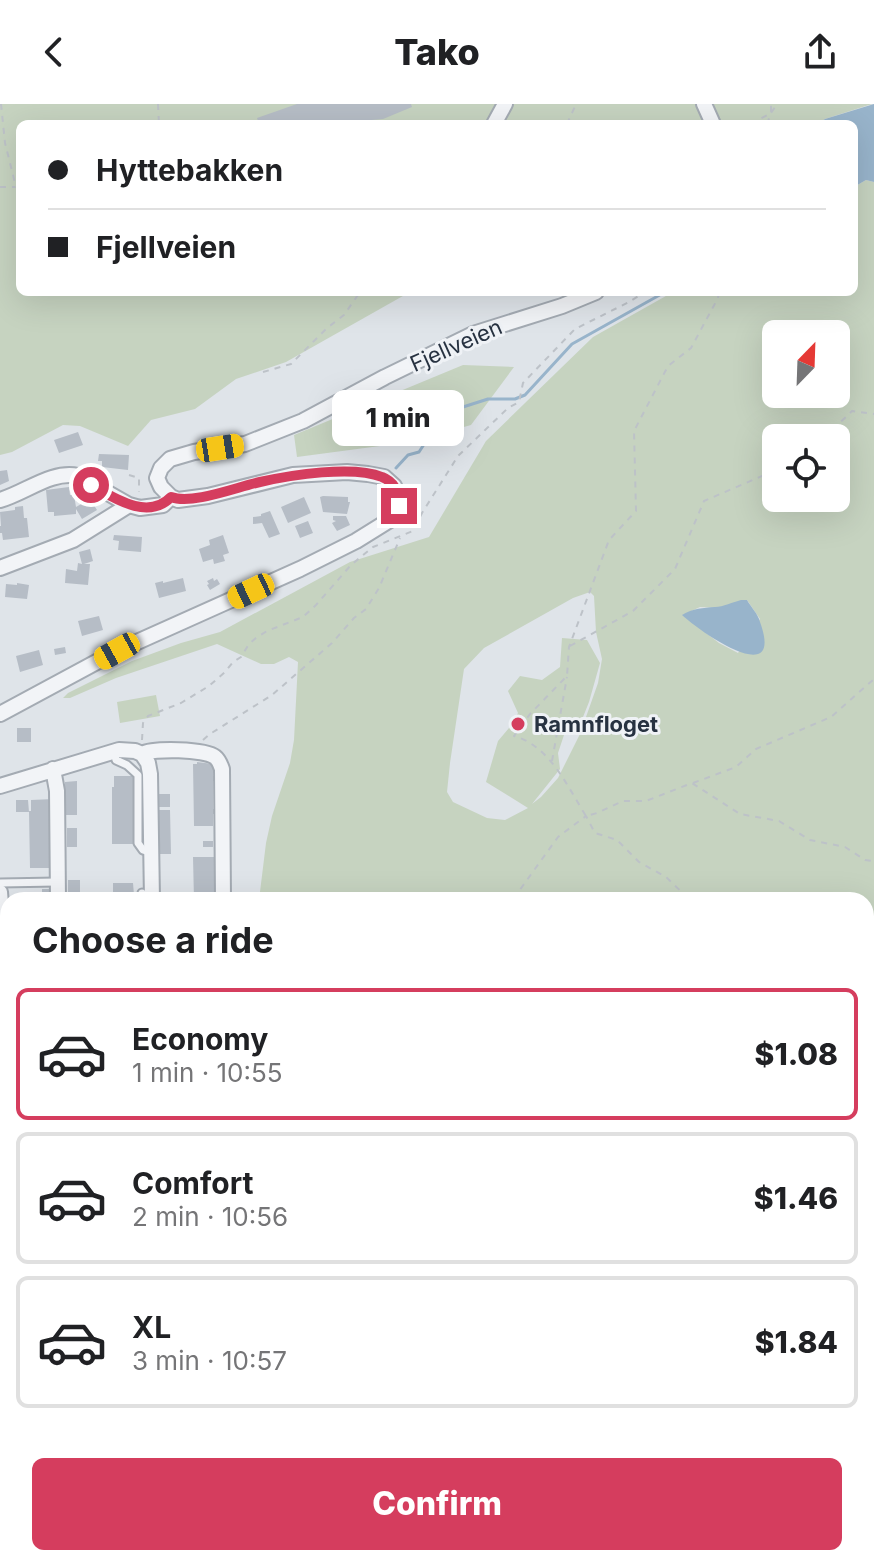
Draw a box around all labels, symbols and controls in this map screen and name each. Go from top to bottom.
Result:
icon: back [32,30,76,74]
text: Tako [394,30,480,74]
icon: share [798,30,842,74]
text: Hyttebakken [96,152,283,188]
text: Fjellveien [96,229,236,265]
street label: Fjellveien [406,313,506,377]
north arrow [762,320,850,408]
map controls [762,320,850,512]
callout: 1 min [333,390,465,446]
text: 1 min [365,402,431,433]
button: locate [762,424,850,512]
car [194,432,246,464]
route start [73,467,109,503]
route end [381,488,417,524]
car [224,570,278,612]
car [90,629,144,673]
place label: Ramnfloget [534,711,658,737]
marker: Ramnfloget [509,715,527,733]
text: Choose a ride [32,918,274,962]
icon: car [36,1018,108,1090]
text: Economy [132,1021,268,1057]
text: $1.08 [755,1036,838,1072]
text: 1 min · 10:55 [132,1057,283,1088]
icon: car [36,1162,108,1234]
text: Comfort [132,1165,253,1201]
text: $1.46 [754,1180,838,1216]
text: 2 min · 10:56 [132,1201,288,1232]
icon: car [36,1306,108,1378]
text: XL [132,1309,171,1345]
text: $1.84 [755,1324,838,1360]
text: 3 min · 10:57 [132,1345,287,1376]
button: Confirm [32,1458,842,1550]

